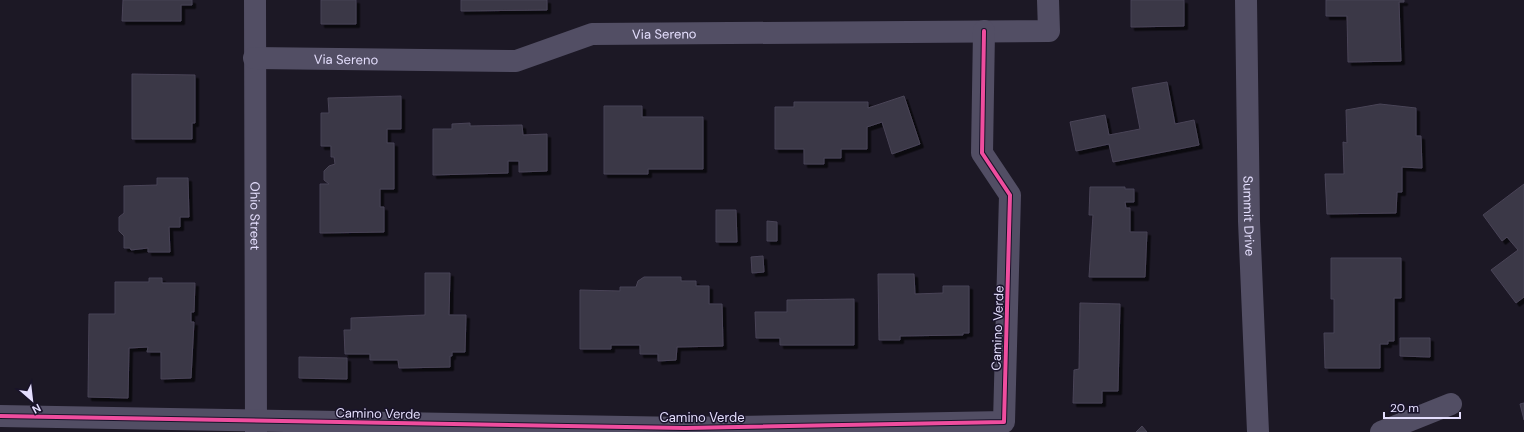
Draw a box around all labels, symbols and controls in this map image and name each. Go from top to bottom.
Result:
street label: Via Sereno [632,25,697,43]
street label: Via Sereno [314,51,379,68]
street label: Summit Drive [1239,176,1258,257]
street label: Ohio Street [246,182,264,250]
street label: Camino Verde [988,285,1007,371]
north arrow [12,380,52,420]
scale bar [1384,394,1460,420]
text: 20 m [1390,400,1419,416]
text: N [30,401,44,417]
street label: Camino Verde [335,404,421,423]
street label: Camino Verde [659,409,745,426]

